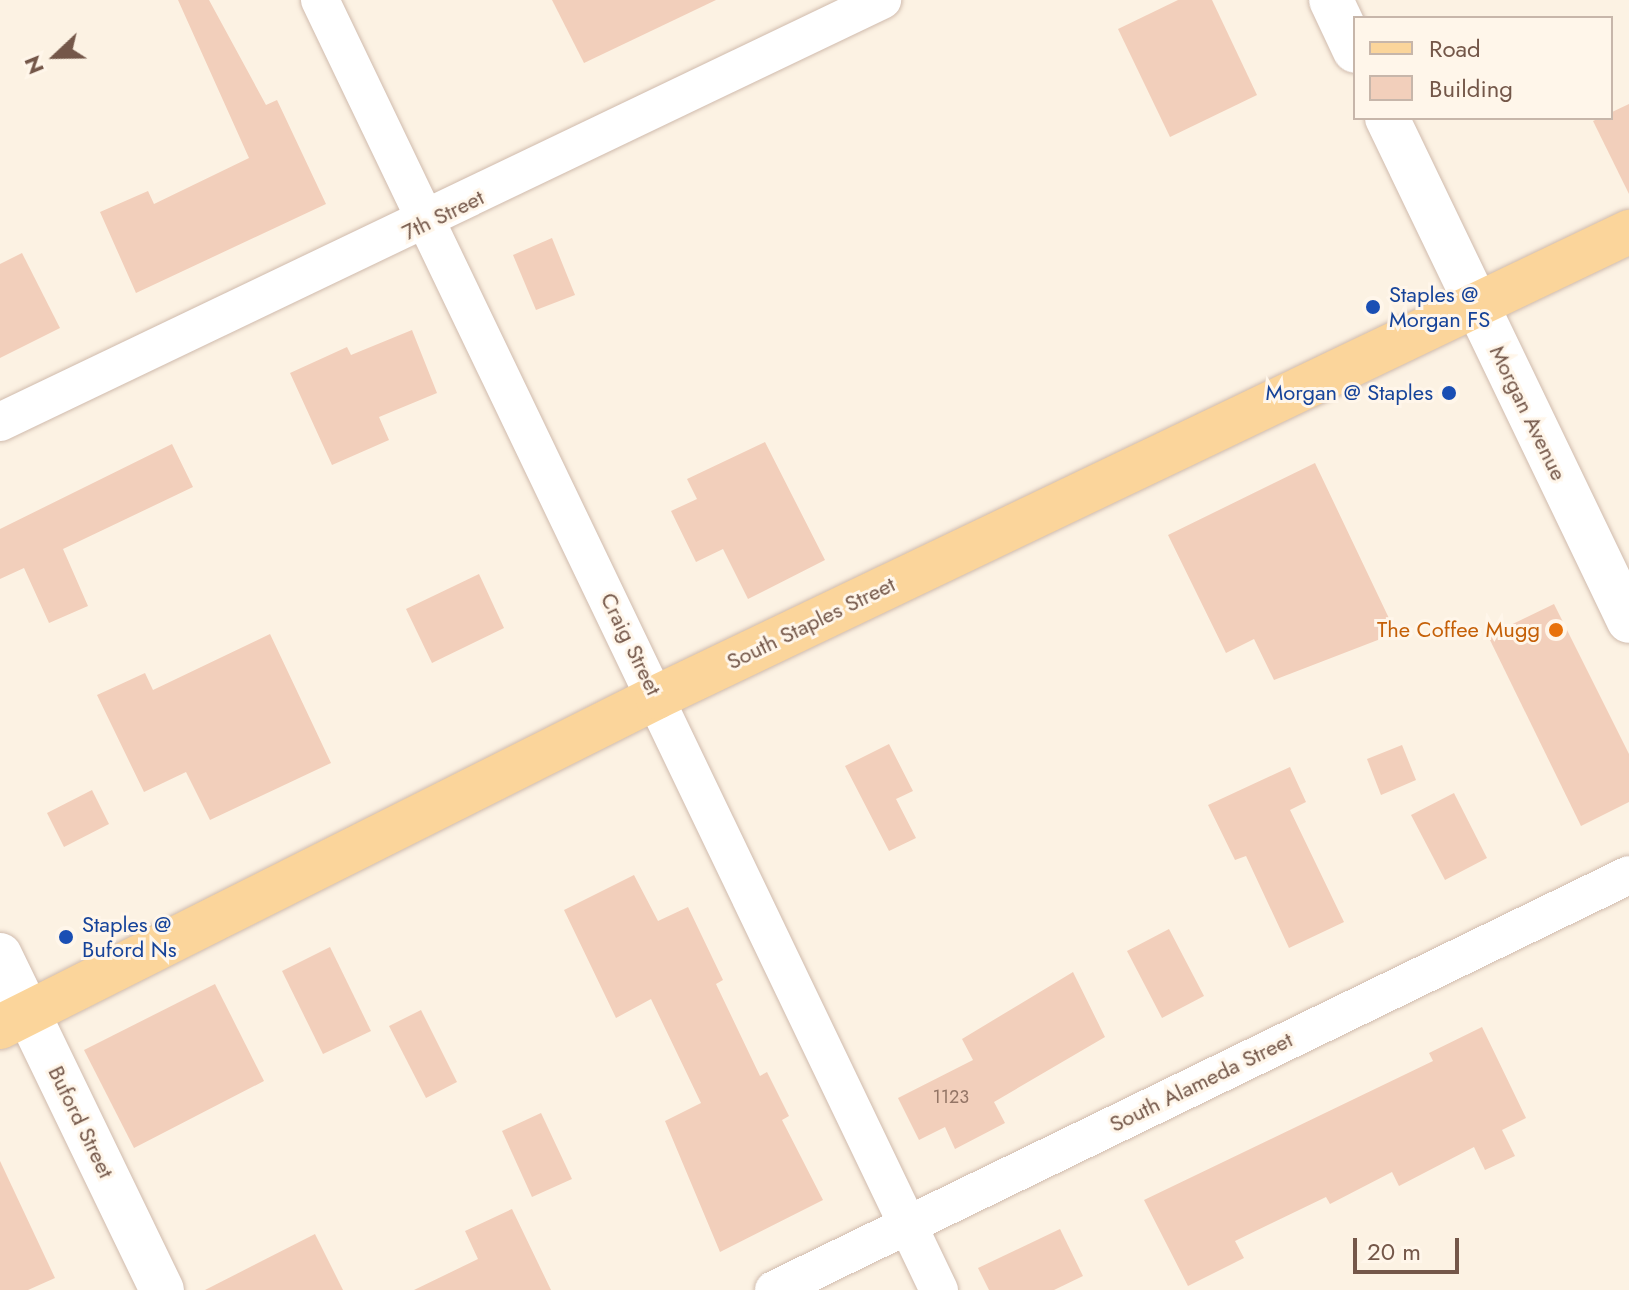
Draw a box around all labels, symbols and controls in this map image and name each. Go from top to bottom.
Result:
north arrow [16,16,96,96]
legend [1353,16,1613,120]
text: Road [1429,31,1481,66]
text: N [16,51,52,79]
text: Building [1429,71,1513,106]
street label: 7th Street [398,184,488,246]
place label: Staples @ Morgan FS [1389,281,1490,332]
marker: Staples @ Morgan FS [1364,298,1382,316]
street label: Morgan Avenue [1484,341,1572,485]
place label: Morgan @ Staples [1265,380,1433,406]
marker: Morgan @ Staples [1440,384,1458,402]
street label: South Staples Street [723,571,899,675]
street label: Craig Street [595,589,667,699]
place label: The Coffee Mugg [1377,617,1540,643]
marker: The Coffee Mugg [1547,621,1565,639]
place label: Staples @ Buford Ns [82,911,177,962]
marker: Staples @ Buford Ns [57,928,75,946]
street label: South Alameda Street [1105,1026,1297,1138]
street label: Buford Street [43,1062,119,1182]
house number: 1123 [933,1086,969,1108]
scale bar [1357,1222,1463,1272]
text: 20 m [1367,1234,1421,1269]

